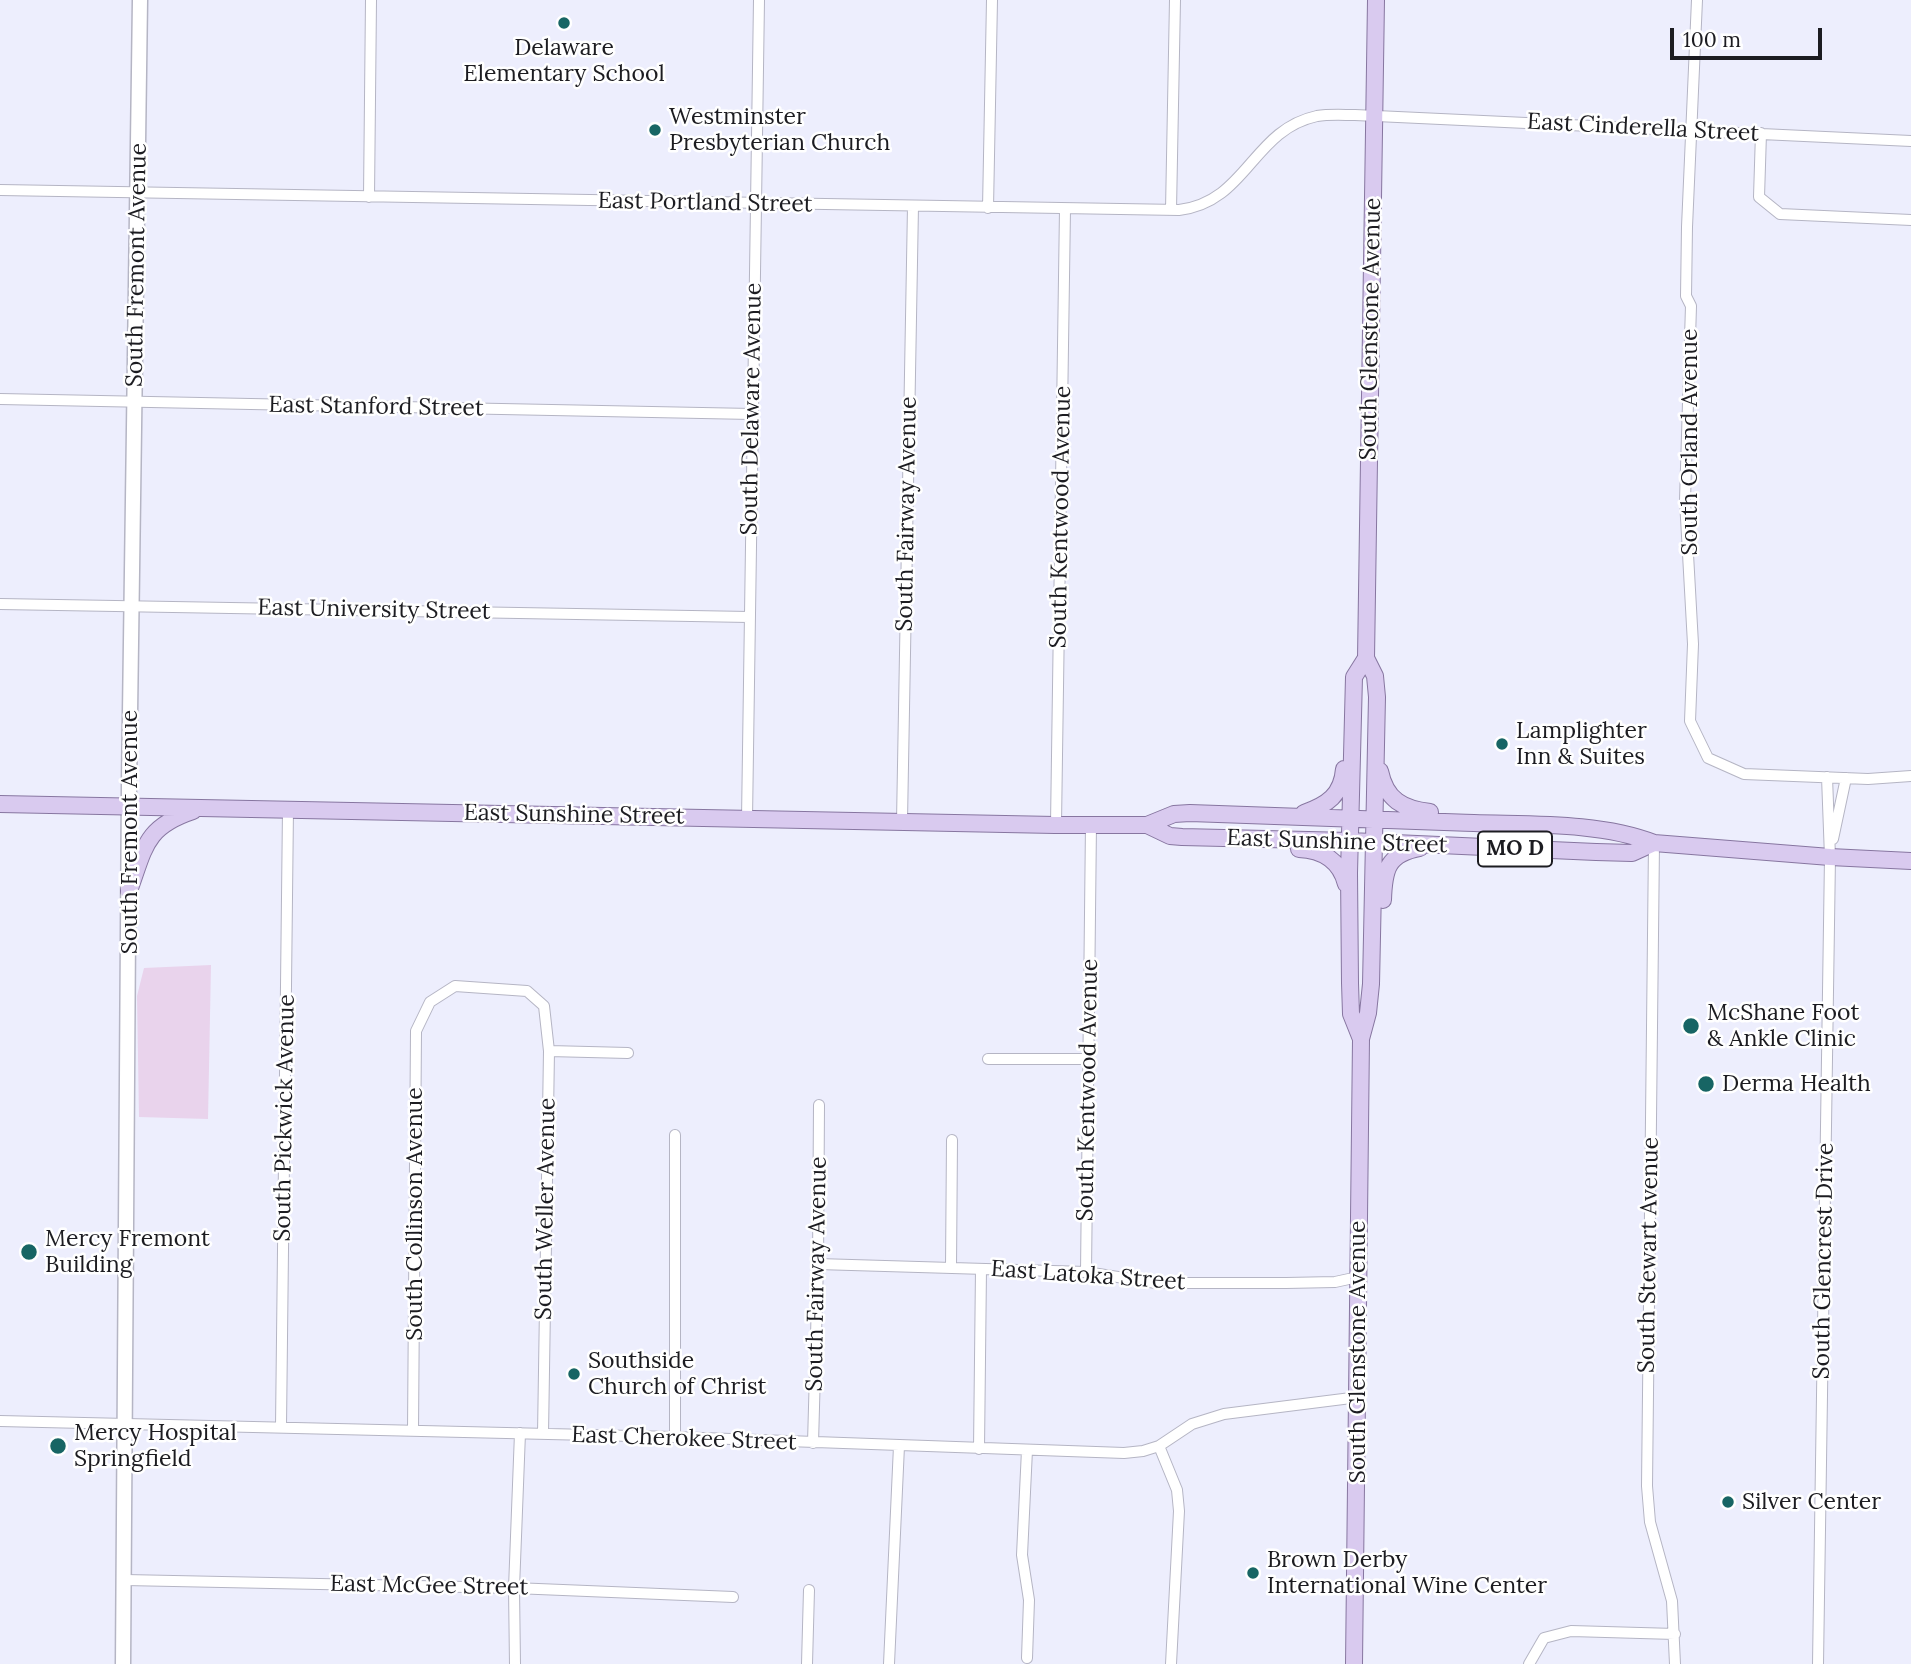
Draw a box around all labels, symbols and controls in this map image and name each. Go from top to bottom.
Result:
scale bar [1673,14,1825,58]
marker: Delaware Elementary School [556,15,572,31]
text: 100 m [1683,26,1741,53]
place label: Delaware Elementary School [463,34,665,88]
place label: Westminster Presbyterian Church [669,103,890,157]
street label: East Cinderella Street [1526,108,1760,148]
marker: Westminster Presbyterian Church [647,122,663,138]
street label: South Fremont Avenue [121,143,153,387]
street label: East Portland Street [597,187,813,219]
street label: South Glenstone Avenue [1355,197,1387,461]
street label: South Delaware Avenue [736,282,768,536]
street label: South Orland Avenue [1676,328,1704,556]
street label: South Kentwood Avenue [1045,385,1077,649]
street label: East Stanford Street [268,391,484,423]
street label: South Fairway Avenue [891,396,923,632]
street label: East University Street [257,594,491,626]
street label: South Fremont Avenue [116,710,144,954]
place label: Lamplighter Inn & Suites [1516,717,1647,771]
marker: Lamplighter Inn & Suites [1494,736,1510,752]
street label: East Sunshine Street [463,799,685,831]
street label: East Sunshine Street [1226,824,1448,860]
road number: MO D [1478,832,1552,866]
street label: South Kentwood Avenue [1072,958,1104,1222]
street label: South Pickwick Avenue [269,994,301,1242]
place label: McShane Foot & Ankle Clinic [1707,999,1859,1053]
marker: McShane Foot & Ankle Clinic [1681,1016,1701,1036]
place label: Derma Health [1722,1070,1871,1098]
marker: Derma Health [1696,1074,1716,1094]
street label: South Collinson Avenue [401,1087,429,1341]
street label: South Weller Avenue [530,1098,562,1320]
street label: South Stewart Avenue [1633,1137,1665,1373]
street label: South Glencrest Drive [1808,1142,1840,1380]
street label: South Fairway Avenue [801,1156,833,1392]
street label: South Glenstone Avenue [1344,1221,1372,1483]
place label: Mercy Fremont Building [45,1225,210,1279]
marker: Mercy Fremont Building [19,1242,39,1262]
street label: East Latoka Street [990,1255,1186,1297]
place label: Southside Church of Christ [588,1347,766,1401]
marker: Southside Church of Christ [566,1366,582,1382]
place label: Mercy Hospital Springfield [74,1419,237,1473]
street label: East Cherokee Street [571,1421,797,1457]
marker: Mercy Hospital Springfield [48,1436,68,1456]
place label: Silver Center [1742,1488,1881,1516]
marker: Silver Center [1720,1494,1736,1510]
place label: Brown Derby International Wine Center [1267,1546,1547,1600]
marker: Brown Derby International Wine Center [1245,1565,1261,1581]
street label: East McGee Street [330,1570,528,1602]

